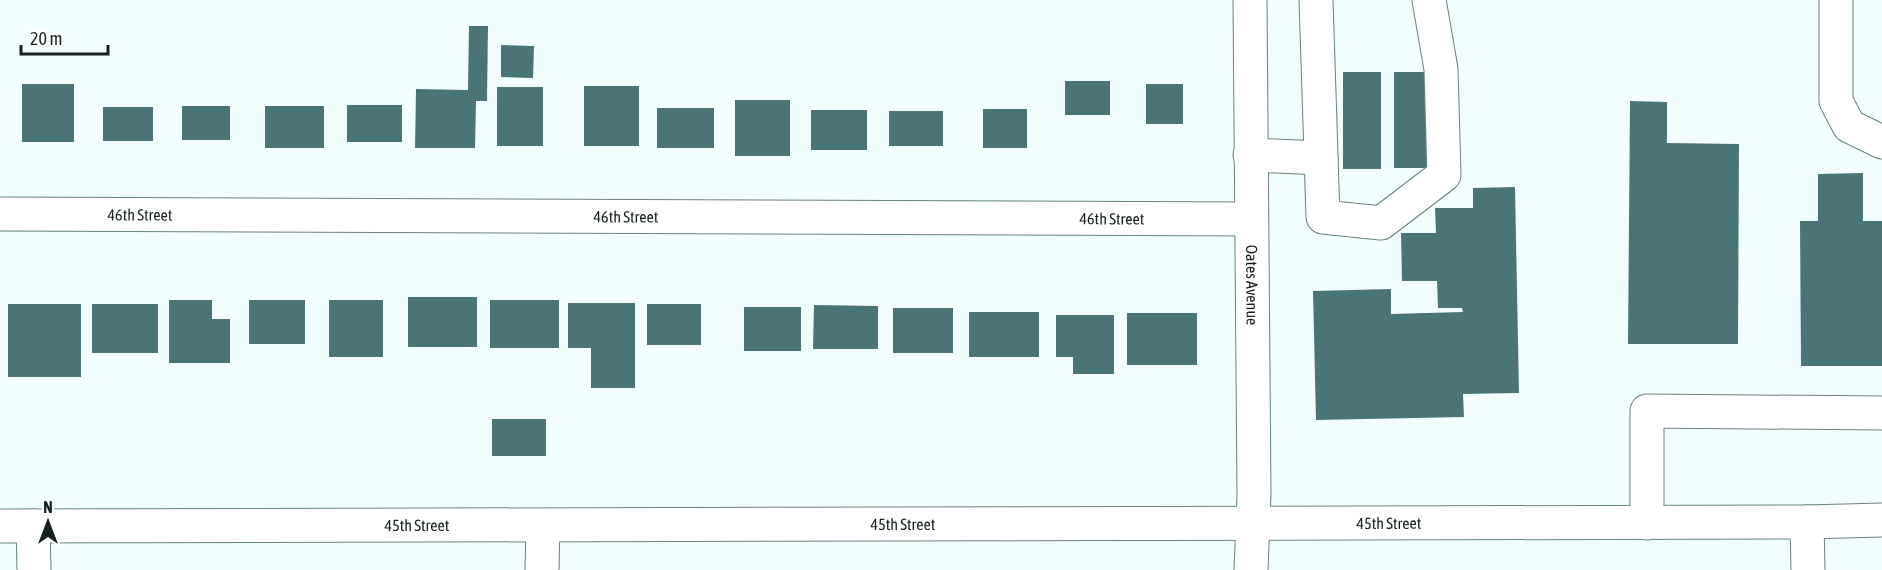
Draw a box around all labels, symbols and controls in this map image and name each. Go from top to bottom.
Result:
scale bar [21,18,108,56]
text: 20 m [30,28,62,49]
street label: 46th Street [108,205,173,224]
street label: 46th Street [594,207,659,226]
street label: 46th Street [1080,209,1145,228]
street label: Oates Avenue [1243,245,1262,325]
north arrow [18,492,78,552]
text: N [43,498,53,516]
street label: 45th Street [1357,514,1422,532]
street label: 45th Street [871,515,936,533]
street label: 45th Street [385,516,450,534]

